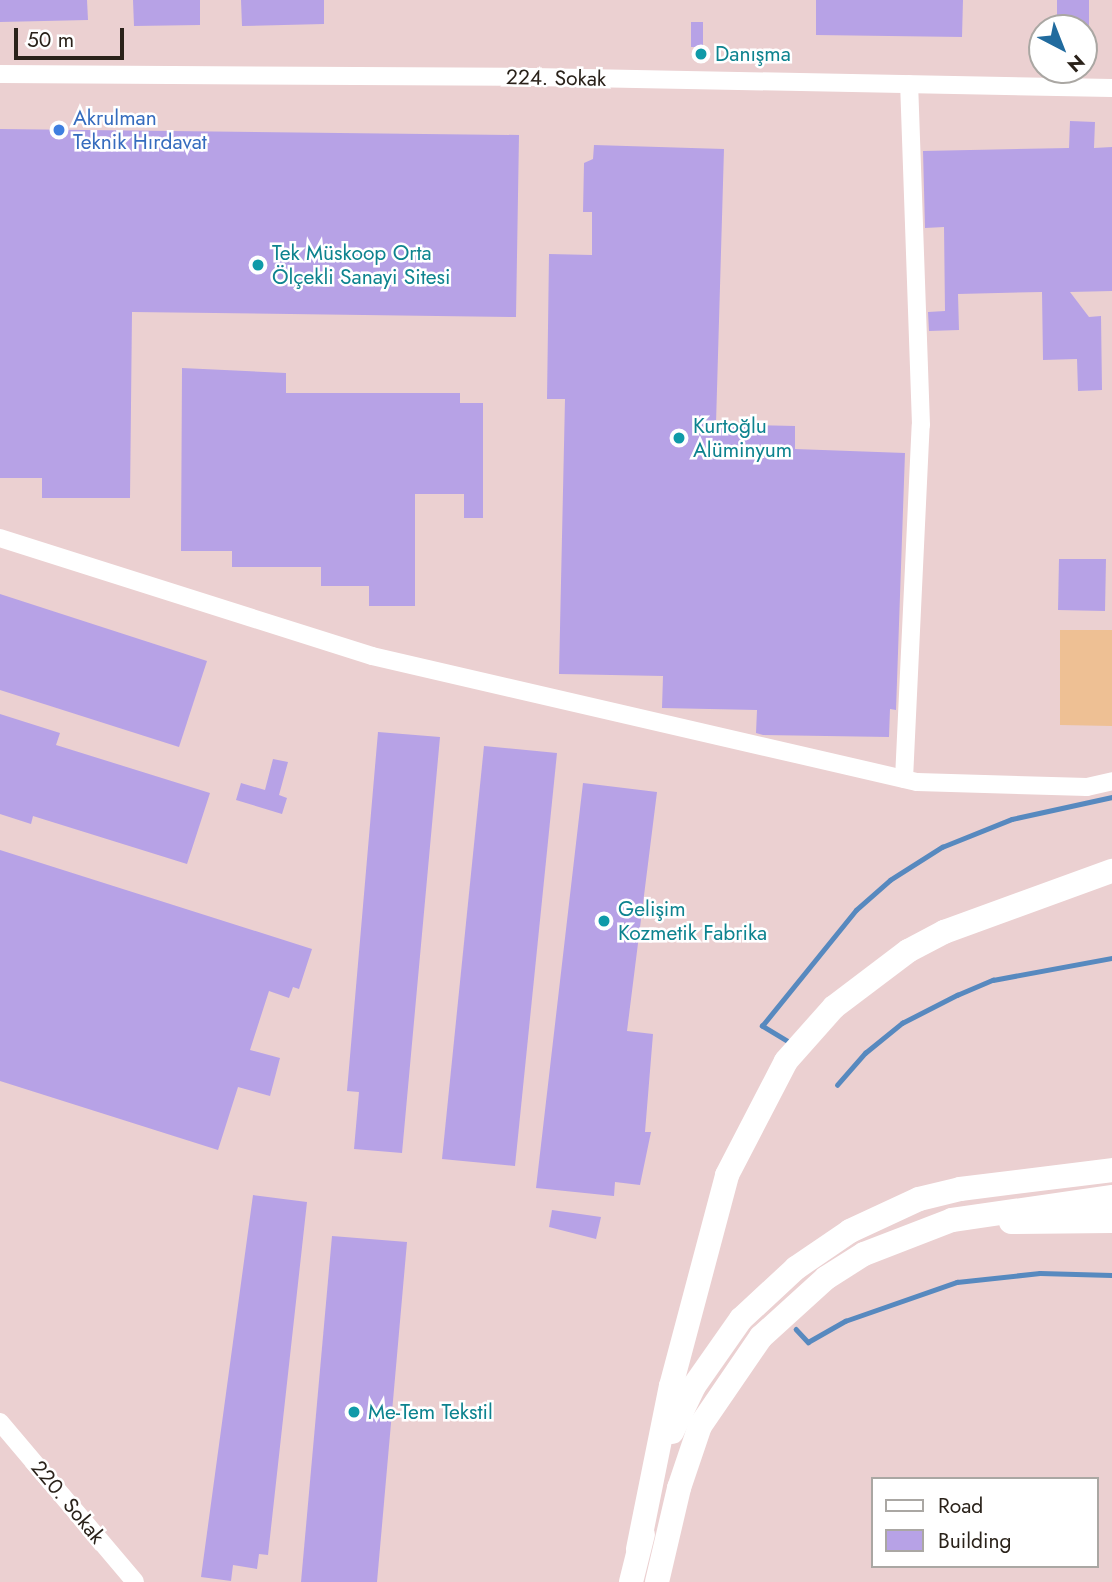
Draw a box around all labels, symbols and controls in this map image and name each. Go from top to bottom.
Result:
scale bar [18,14,128,58]
north arrow [1028,14,1098,84]
text: 50 m [27,25,74,55]
place label: Danışma [715,41,791,67]
marker: Danışma [693,46,709,62]
text: N [1061,48,1091,79]
street label: 224. Sokak [506,65,606,91]
place label: Akrulman Teknik Hırdavat [73,105,207,155]
marker: Akrulman Teknik Hırdavat [51,122,67,138]
place label: Tek Müskoop Orta Ölçekli Sanayi Sitesi [272,240,450,290]
marker: Tek Müskoop Orta Ölçekli Sanayi Sitesi [250,257,266,273]
place label: Kurtoğlu Alüminyum [693,413,792,463]
marker: Kurtoğlu Alüminyum [671,430,687,446]
place label: Gelişim Kozmetik Fabrika [618,896,767,946]
marker: Gelişim Kozmetik Fabrika [596,913,612,929]
place label: Me-Tem Tekstil [368,1399,493,1425]
marker: Me-Tem Tekstil [346,1404,362,1420]
street label: 220. Sokak [26,1455,110,1549]
legend [870,1477,1098,1568]
text: Road [938,1491,983,1521]
text: Building [938,1526,1011,1556]

